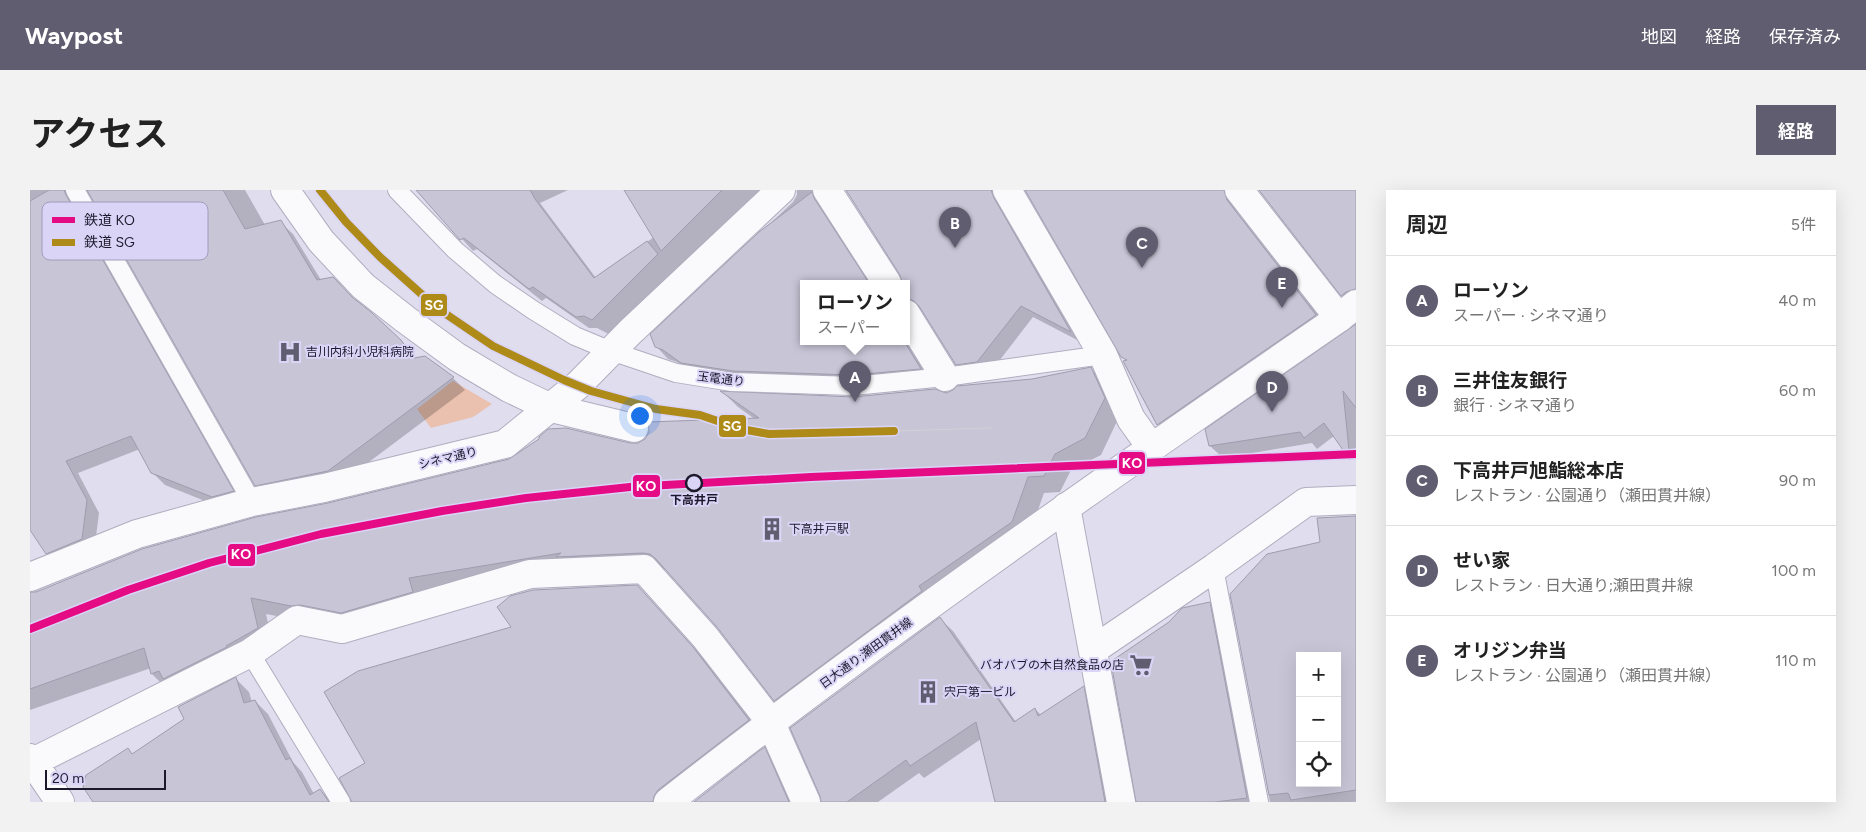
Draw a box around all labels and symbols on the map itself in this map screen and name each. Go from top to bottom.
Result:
legend [42,202,208,260]
pin: B [939,207,971,248]
text: 鉄道 KO [84,212,135,229]
pin: C [1126,227,1158,268]
text: 鉄道 SG [84,234,135,251]
pin: E [1266,267,1298,308]
line badge: SG [420,293,448,317]
text: SG [425,297,444,314]
hospital icon: 吉川内科小児科病院 [277,339,303,365]
place label: 吉川内科小児科病院 [306,345,414,359]
pin: A [839,361,871,402]
street label: 玉電通り [696,369,746,389]
pin: D [1256,371,1288,412]
your location [627,403,653,429]
line badge: SG [718,414,747,438]
text: SG [723,418,742,435]
street label: シネマ通り [417,444,479,472]
line badge: KO [1118,451,1146,475]
text: KO [1122,455,1142,472]
line badge: KO [632,474,661,498]
marker: 下高井戸 [685,474,703,492]
text: KO [636,478,656,495]
place label: 下高井戸 [670,493,718,507]
building icon: 下高井戸駅 [759,516,785,542]
place label: 下高井戸駅 [789,522,849,536]
line badge: KO [227,543,256,567]
text: KO [231,546,251,563]
street label: 日大通り;瀬田貫井線 [817,615,915,691]
supermarket icon: バオバブの木自然食品の店 [1128,652,1154,678]
place label: バオバブの木自然食品の店 [980,658,1124,672]
building icon: 宍戸第一ビル [915,679,941,705]
place label: 宍戸第一ビル [944,685,1016,699]
scale bar [45,767,166,790]

